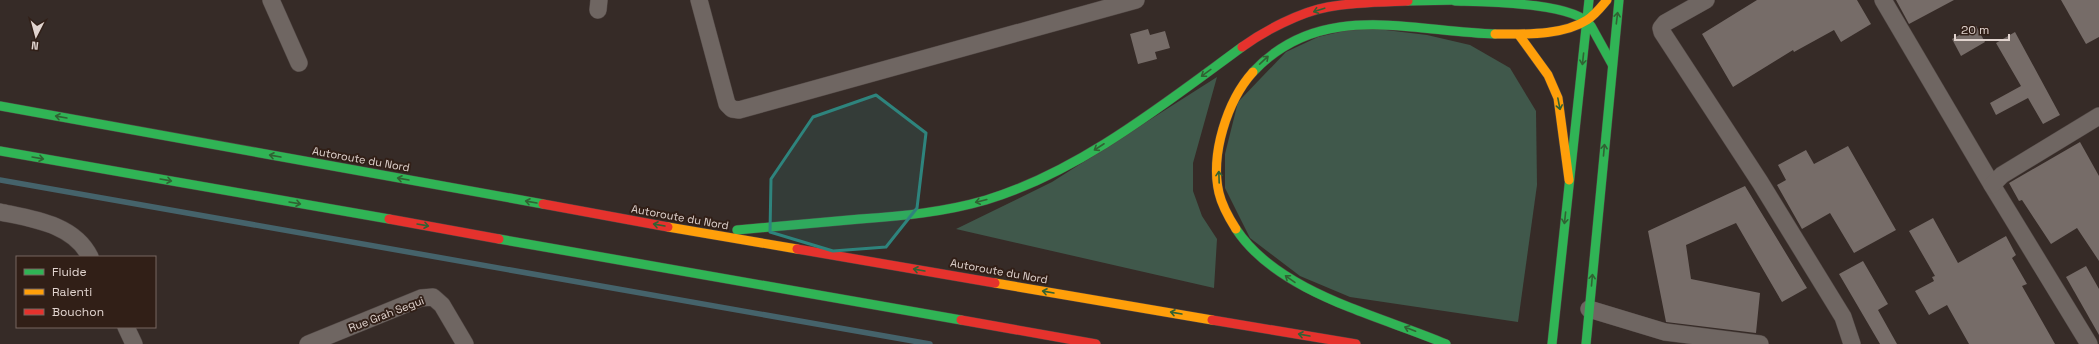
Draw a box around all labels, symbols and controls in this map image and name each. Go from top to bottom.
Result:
one-way arrow [1313,6,1325,14]
one-way arrow [1613,12,1621,25]
north arrow [16,16,56,56]
scale bar [1955,16,2009,42]
text: 20 m [1961,22,1989,38]
text: N [31,39,39,53]
one-way arrow [1579,52,1586,65]
one-way arrow [1258,56,1269,65]
one-way arrow [1201,69,1212,77]
one-way arrow [1555,97,1563,110]
one-way arrow [55,112,68,120]
one-way arrow [1094,143,1105,151]
street label: Autoroute du Nord [311,144,411,174]
one-way arrow [1600,144,1607,157]
one-way arrow [269,151,282,159]
one-way arrow [32,154,45,162]
one-way arrow [1215,171,1222,184]
one-way arrow [397,175,410,183]
one-way arrow [160,176,173,184]
one-way arrow [525,198,538,206]
one-way arrow [975,198,988,205]
one-way arrow [288,199,301,207]
street label: Autoroute du Nord [630,202,730,232]
one-way arrow [1561,211,1569,224]
one-way arrow [653,221,666,229]
one-way arrow [416,222,429,230]
legend [16,256,156,328]
street label: Autoroute du Nord [949,256,1049,286]
text: Fluide [52,264,87,280]
one-way arrow [913,266,926,274]
one-way arrow [1588,274,1595,287]
one-way arrow [1285,275,1296,283]
text: Ralenti [52,284,92,300]
one-way arrow [1041,288,1054,296]
street label: Rue Grah Segui [346,293,426,335]
text: Bouchon [52,304,104,320]
one-way arrow [1170,309,1183,317]
one-way arrow [1404,325,1416,333]
one-way arrow [1298,331,1311,339]

